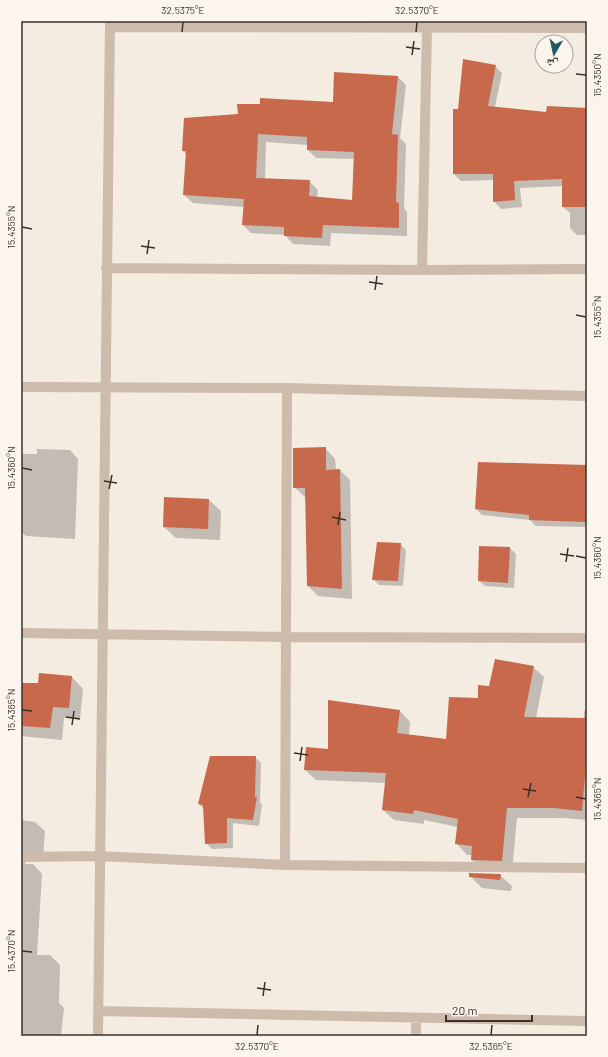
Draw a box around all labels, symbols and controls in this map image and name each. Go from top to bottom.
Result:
text: 32.5375°E [161,4,205,16]
text: 32.5370°E [395,4,439,16]
north arrow [534,34,574,74]
text: 15.4350°N [591,53,603,97]
text: ش [545,55,559,72]
text: 15.4355°N [5,206,17,248]
text: 15.4355°N [591,296,603,338]
text: 15.4360°N [5,446,17,490]
text: 15.4360°N [591,536,603,580]
text: 15.4365°N [5,689,17,731]
text: 15.4365°N [591,778,603,820]
text: 15.4370°N [5,929,17,973]
scale bar [446,997,532,1023]
text: 20 m [452,1003,478,1017]
text: 32.5370°E [235,1040,279,1052]
text: 32.5365°E [469,1040,513,1052]

